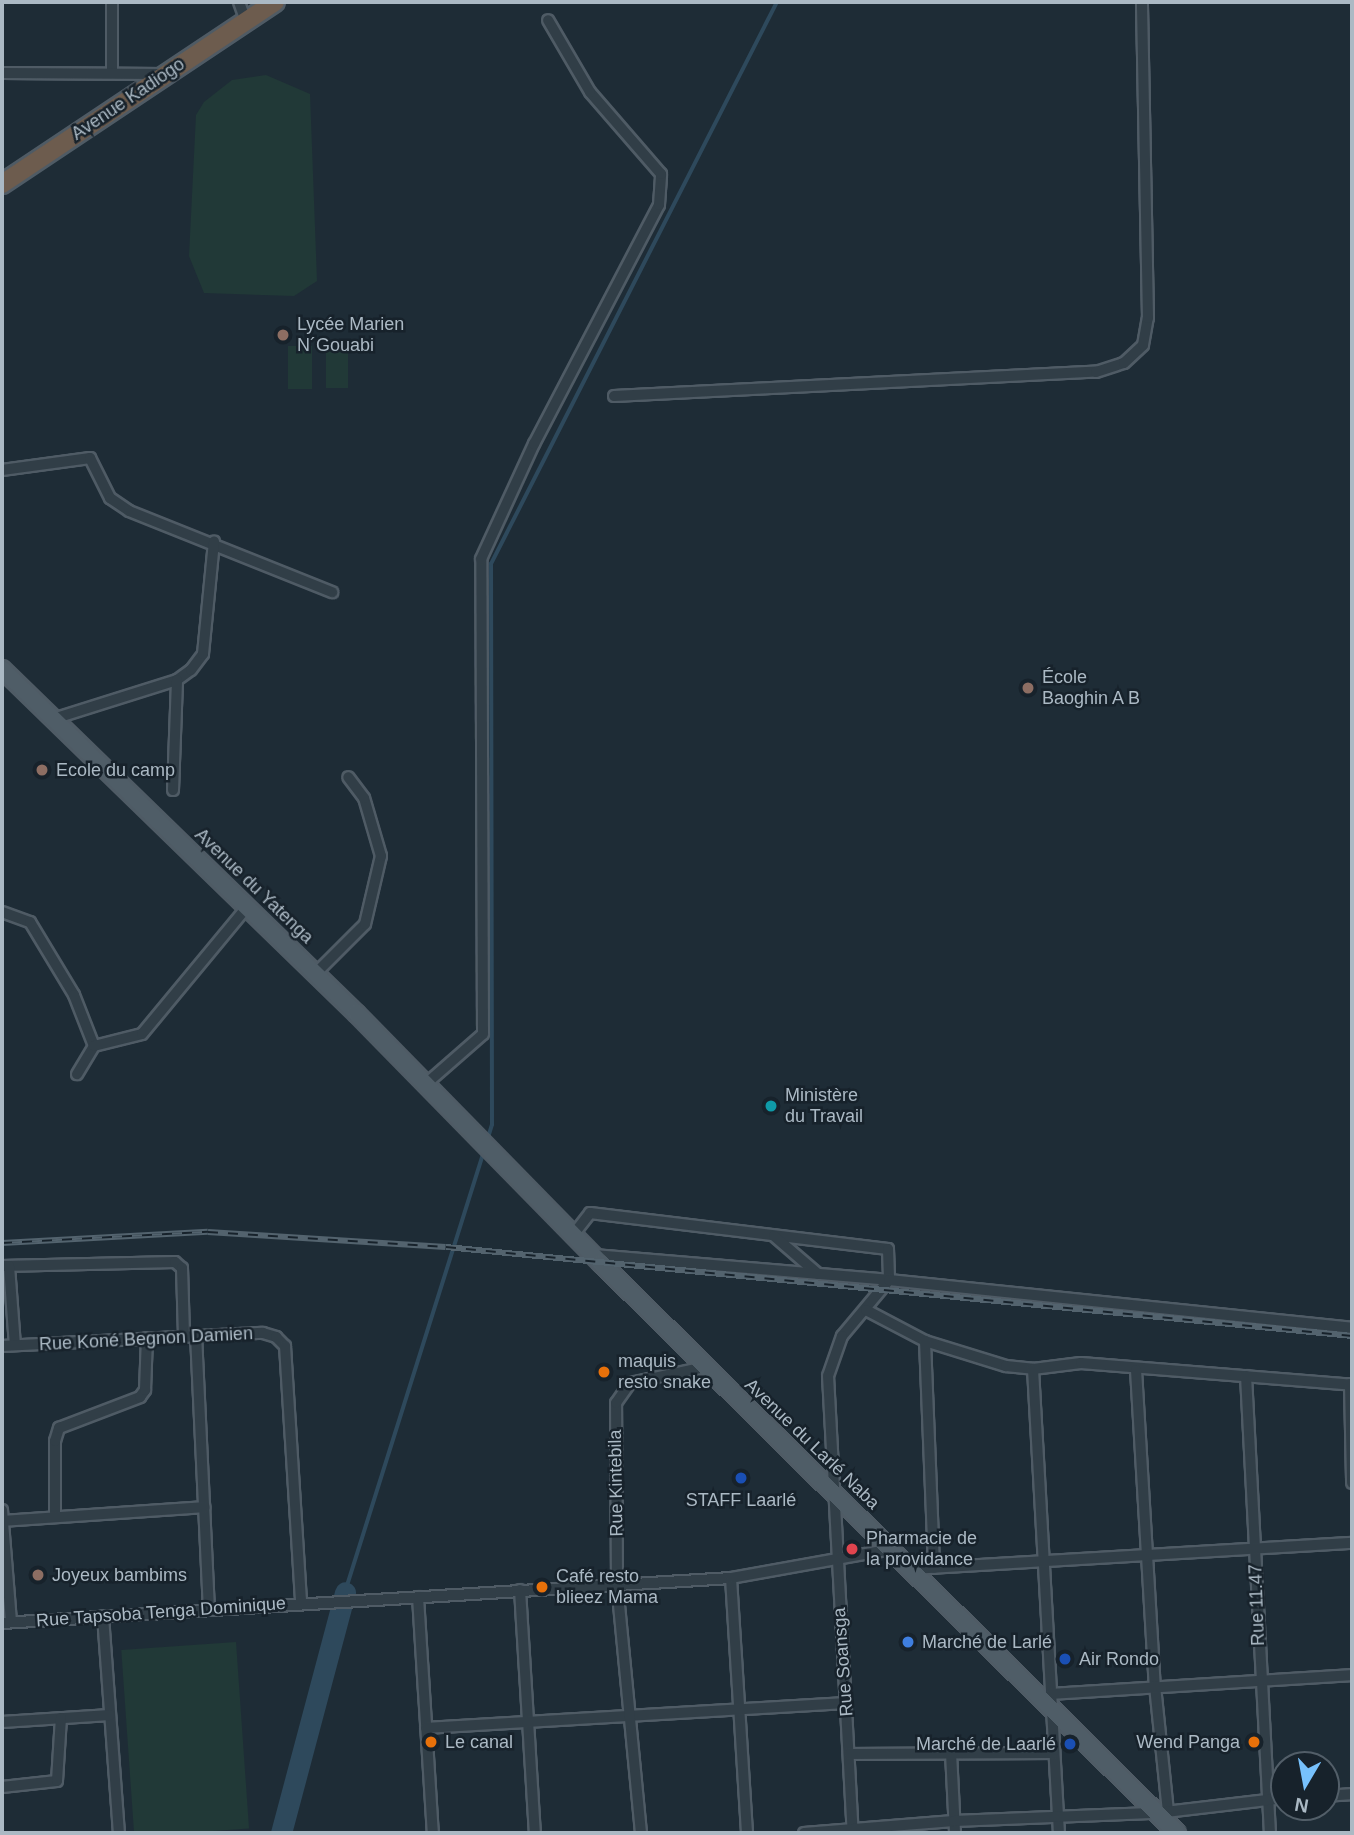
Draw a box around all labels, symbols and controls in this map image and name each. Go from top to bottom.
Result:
street label: Avenue Kadiogo [67,53,189,145]
place label: Lycée Marien N´Gouabi [297,314,404,356]
marker: Lycée Marien N´Gouabi [275,327,291,343]
place label: École Baoghin A B [1042,667,1142,710]
marker: École Baoghin A B [1020,680,1036,696]
place label: Ecole du camp [56,759,175,781]
marker: Ecole du camp [34,762,50,778]
street label: Avenue du Yatenga [190,824,318,948]
place label: Ministère du Travail [785,1085,863,1128]
marker: Ministère du Travail [763,1098,779,1114]
street label: Rue Koné Begnon Damien [39,1323,253,1355]
place label: maquis resto snake [618,1351,711,1394]
marker: maquis resto snake [596,1364,612,1380]
street label: Avenue du Larlé Naba [740,1374,884,1514]
street label: Rue Kintebila [604,1429,628,1537]
marker: STAFF Laarlé [733,1470,749,1486]
place label: STAFF Laarlé [686,1489,796,1511]
place label: Pharmacie de la providance [866,1528,977,1570]
marker: Pharmacie de la providance [844,1541,860,1557]
place label: Joyeux bambims [52,1564,187,1586]
street label: Rue 11.47 [1245,1564,1269,1646]
place label: Café resto blieez Mama [556,1566,658,1608]
marker: Joyeux bambims [30,1567,46,1583]
marker: Café resto blieez Mama [534,1579,550,1595]
street label: Rue Tapsoba Tenga Dominique [35,1592,287,1632]
street label: Rue Soansga [828,1607,858,1717]
place label: Marché de Larlé [922,1631,1052,1653]
marker: Marché de Larlé [900,1634,916,1650]
place label: Air Rondo [1079,1648,1159,1670]
marker: Air Rondo [1057,1651,1073,1667]
place label: Le canal [445,1731,513,1753]
place label: Wend Panga [1136,1731,1240,1753]
place label: Marché de Laarlé [916,1733,1056,1755]
marker: Le canal [423,1734,439,1750]
marker: Wend Panga [1246,1734,1262,1750]
marker: Marché de Laarlé [1062,1736,1078,1752]
north arrow [1270,1751,1340,1821]
text: N [1293,1794,1310,1817]

